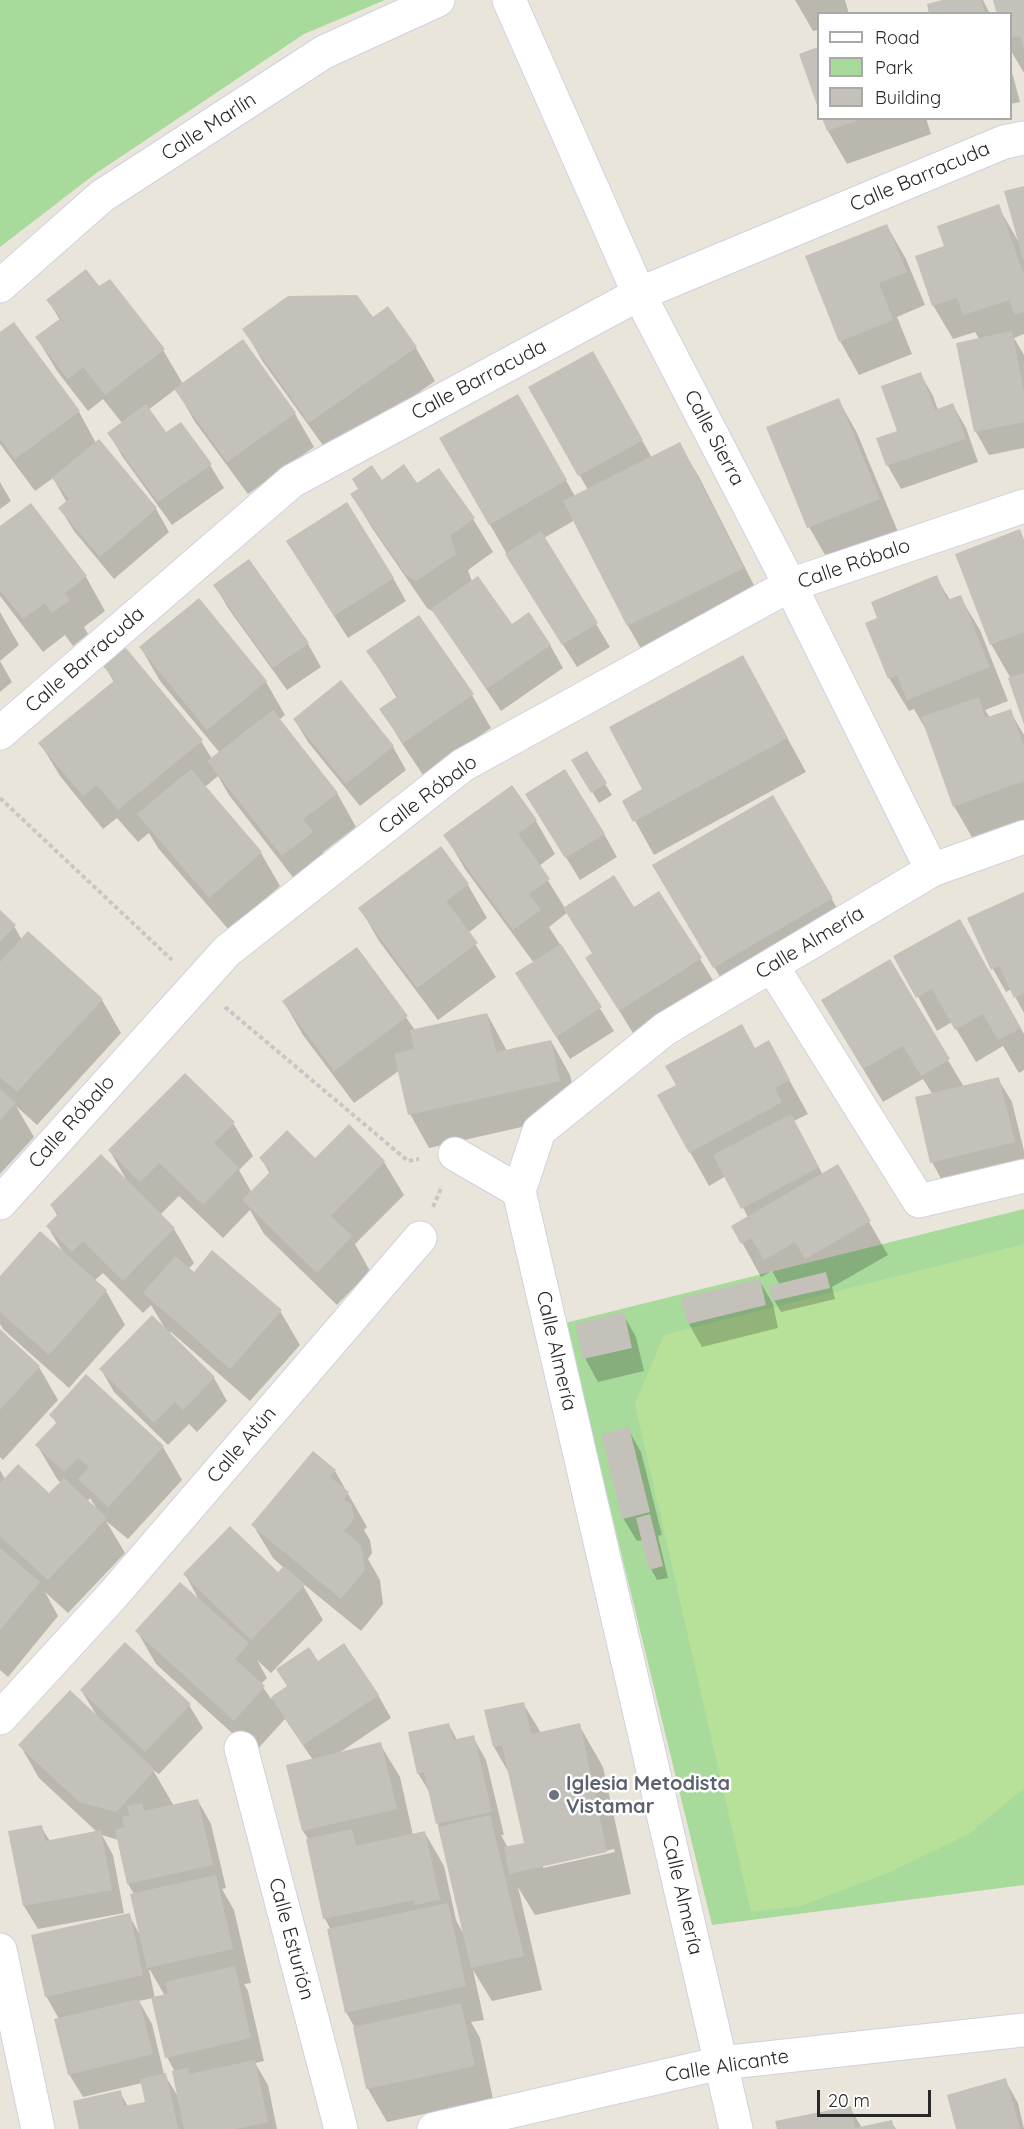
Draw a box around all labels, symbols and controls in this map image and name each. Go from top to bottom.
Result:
legend [817,12,1012,120]
text: Road [875,26,920,49]
text: Park [875,56,913,79]
text: Building [875,86,941,109]
street label: Calle Marlín [157,88,261,166]
street label: Calle Barracuda [847,137,993,217]
street label: Calle Barracuda [407,334,551,426]
street label: Calle Sierra [679,386,749,490]
street label: Calle Róbalo [795,534,913,594]
street label: Calle Barracuda [21,602,149,718]
street label: Calle Róbalo [374,750,482,840]
street label: Calle Almería [751,901,869,985]
street label: Calle Róbalo [24,1070,120,1174]
street label: Calle Almería [531,1289,581,1413]
street label: Calle Atún [202,1402,282,1488]
place label: Iglesia Metodista Vistamar [566,1772,730,1819]
marker: Iglesia Metodista Vistamar [547,1788,561,1802]
street label: Calle Almería [657,1833,707,1957]
street label: Calle Esturión [263,1875,319,2003]
street label: Calle Alicante [664,2044,790,2088]
scale bar [820,2078,934,2116]
text: 20 m [828,2089,870,2112]

